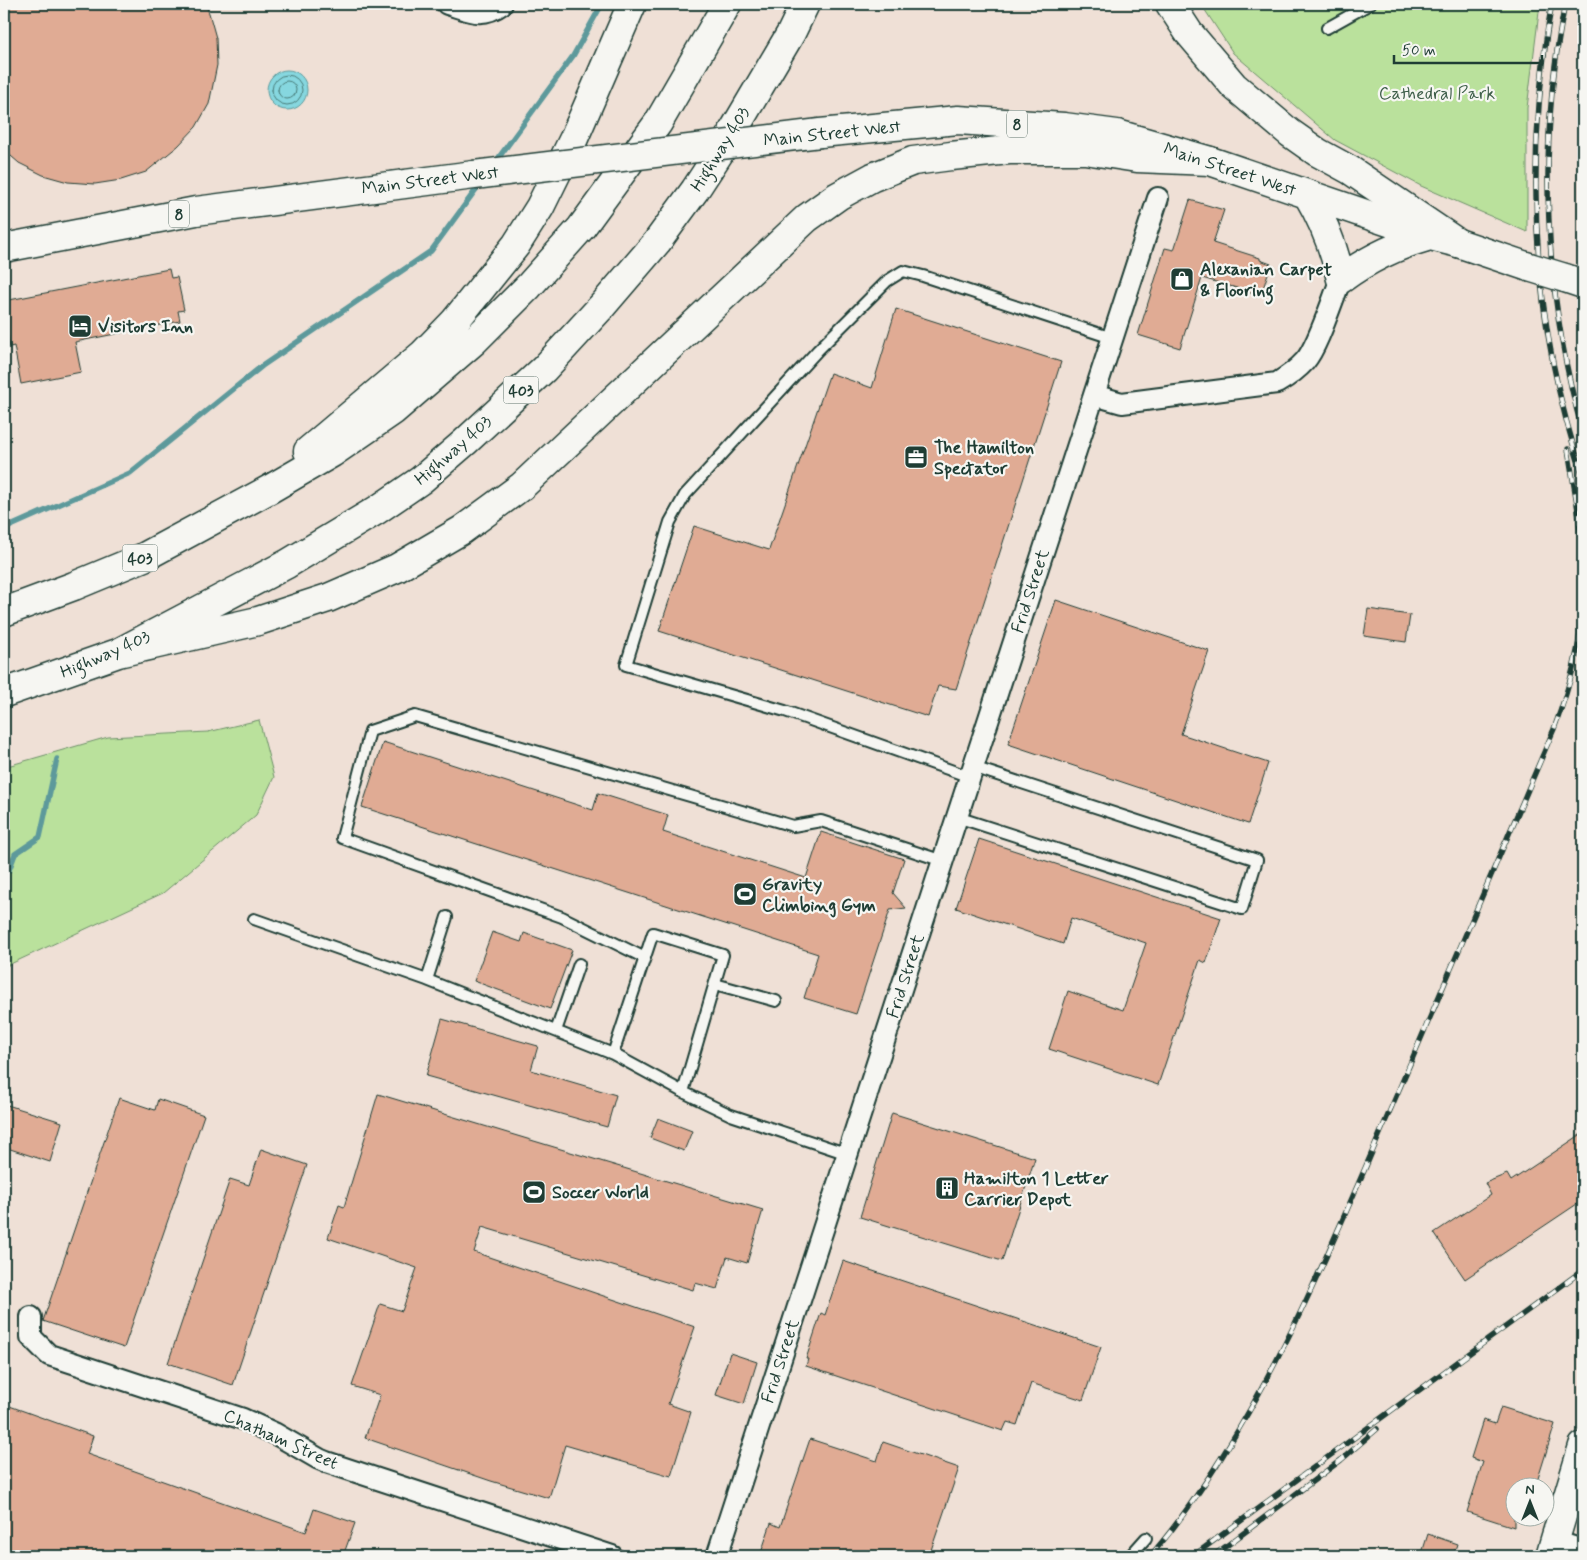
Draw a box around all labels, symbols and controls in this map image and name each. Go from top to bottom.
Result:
scale bar [1394,32,1542,64]
text: 50 m [1402,41,1436,61]
park label: Cathedral Park [1379,82,1495,106]
street label: Highway 403 [685,103,758,198]
road number: 8 [1007,110,1027,138]
street label: Main Street West [762,115,903,153]
street label: Main Street West [1160,137,1300,203]
street label: Main Street West [360,161,501,201]
road number: 8 [169,200,189,228]
place label: Alexanian Carpet & Flooring [1200,258,1333,305]
shop icon: Alexanian Carpet & Flooring [1169,266,1195,292]
hotel icon: Visitors Inn [67,313,93,339]
place label: Visitors Inn [98,315,193,339]
road number: 403 [504,376,538,404]
street label: Highway 403 [410,410,499,493]
place label: The Hamilton Spectator [934,436,1034,481]
office icon: The Hamilton Spectator [903,444,929,470]
road number: 403 [122,544,158,572]
street label: Frid Street [1006,546,1056,636]
street label: Highway 403 [57,625,155,687]
place label: Gravity Climbing Gym [762,873,876,918]
sports icon: Gravity Climbing Gym [732,881,758,907]
street label: Frid Street [881,931,931,1021]
place label: Hamilton 1 Letter Carrier Depot [964,1167,1109,1212]
building icon: Hamilton 1 Letter Carrier Depot [934,1175,960,1201]
sports icon: Soccer World [521,1179,547,1205]
place label: Soccer World [552,1181,649,1205]
street label: Frid Street [756,1316,806,1406]
street label: Chatham Street [219,1404,342,1476]
north arrow [1504,1478,1554,1528]
text: N [1525,1481,1535,1499]

